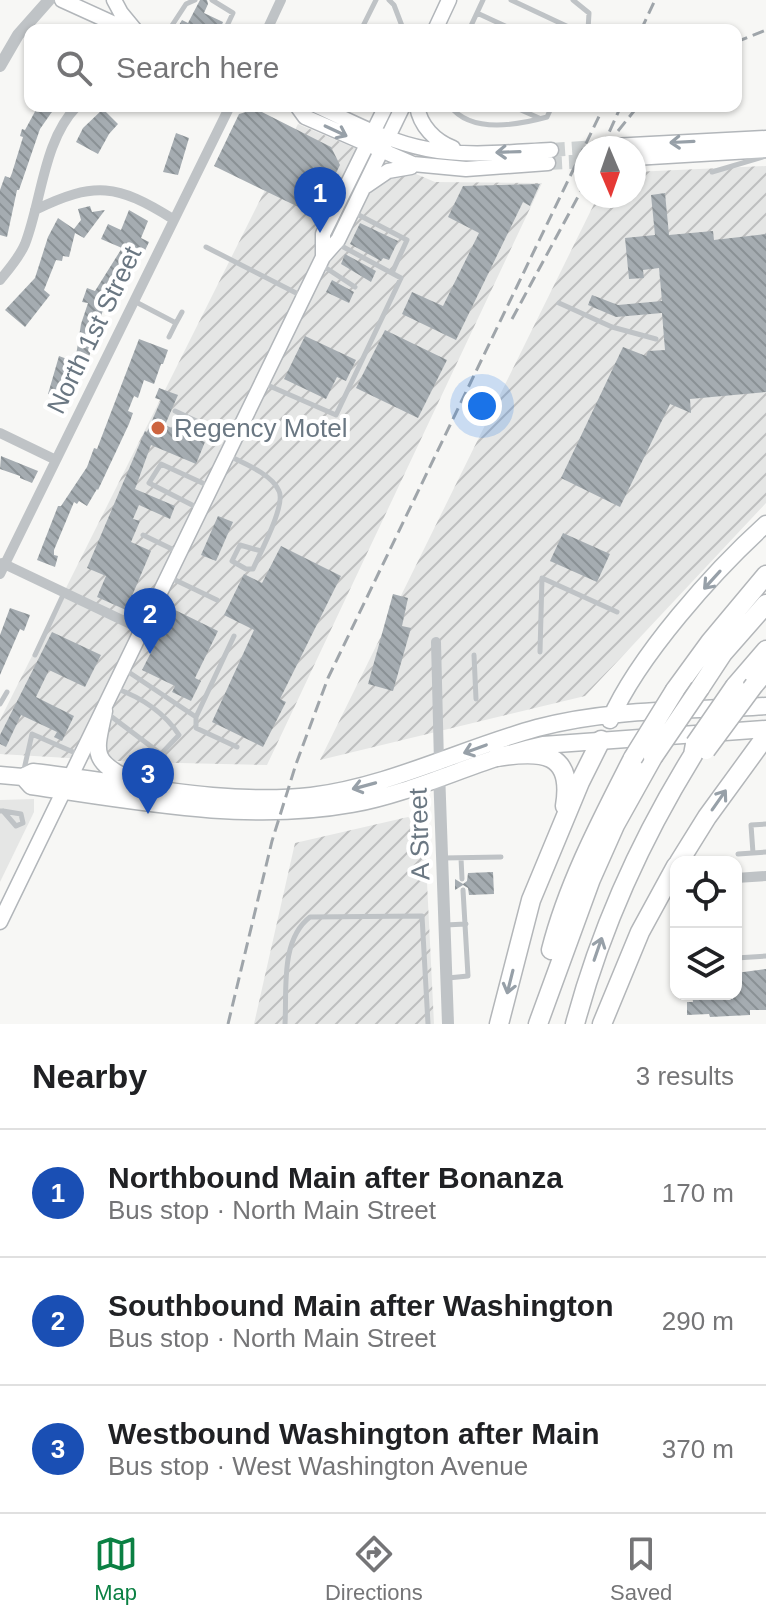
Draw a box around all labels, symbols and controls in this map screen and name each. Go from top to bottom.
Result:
search box [24,24,742,112]
icon: search [52,46,96,90]
text: Search here [116,51,279,84]
one-way arrow [324,124,348,139]
one-way arrow [669,134,696,149]
north arrow [574,136,646,208]
one-way arrow [495,144,522,159]
pin: 1 [294,167,346,233]
street label: North 1st Street [41,241,148,418]
your location [462,386,502,426]
place label: Regency Motel [174,413,347,443]
marker: Regency Motel [149,419,167,437]
one-way arrow [703,569,721,589]
pin: 2 [124,588,176,654]
one-way arrow [463,743,488,757]
pin: 3 [122,748,174,814]
one-way arrow [352,779,377,794]
street label: A Street [402,786,436,881]
one-way arrow [711,790,727,812]
map controls [670,856,742,1000]
button: locate [670,856,742,928]
button: layers [670,928,742,1000]
one-way arrow [592,938,606,962]
one-way arrow [501,969,516,994]
text: Nearby [32,1057,147,1095]
text: 3 results [636,1061,734,1091]
text: Northbound Main after Bonanza [108,1161,563,1194]
text: 1 [51,1178,65,1208]
text: 170 m [662,1178,734,1208]
text: Bus stop · North Main Street [108,1195,436,1225]
text: Southbound Main after Washington [108,1289,614,1322]
text: 2 [51,1306,65,1336]
text: 290 m [662,1306,734,1336]
text: Bus stop · North Main Street [108,1323,436,1353]
text: Westbound Washington after Main [108,1417,600,1450]
text: 3 [51,1434,65,1464]
text: 370 m [662,1434,734,1464]
text: Bus stop · West Washington Avenue [108,1451,528,1481]
tab: Map [94,1532,138,1606]
tab: Directions [325,1532,423,1606]
tab: Saved [610,1532,672,1606]

